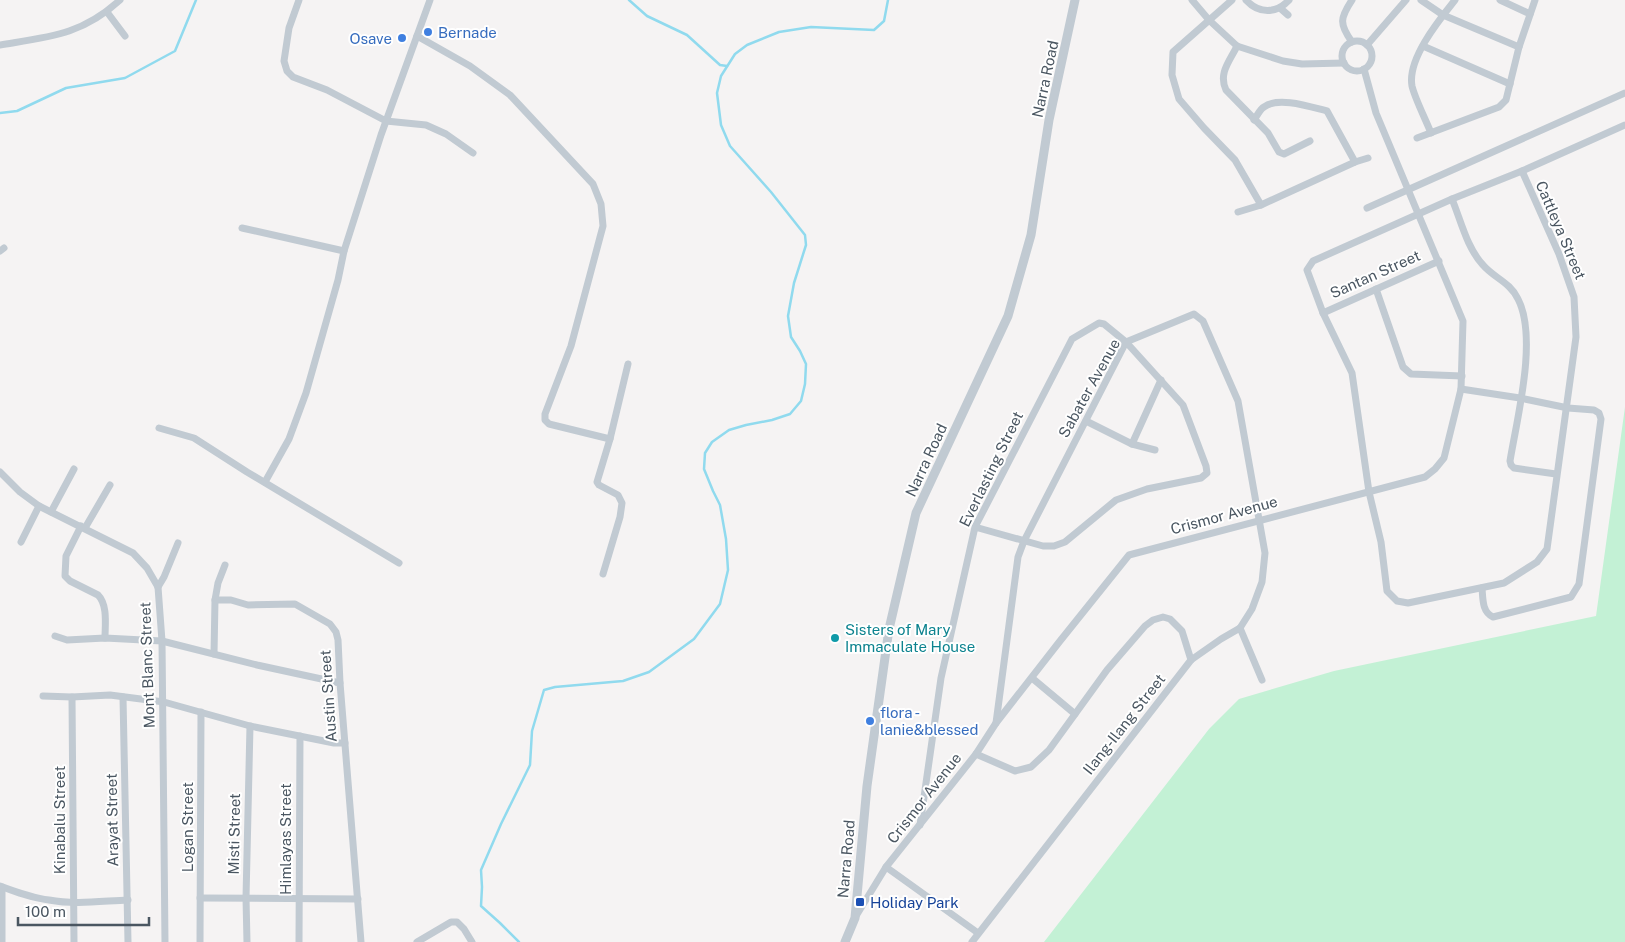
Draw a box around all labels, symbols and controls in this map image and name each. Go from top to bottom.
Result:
place label: Bernade [438,24,497,41]
marker: Bernade [422,26,434,38]
place label: Osave [349,30,392,47]
marker: Osave [396,32,408,44]
street label: Narra Road [1029,39,1061,119]
street label: Cattleya Street [1533,178,1589,282]
street label: Santan Street [1327,246,1423,301]
street label: Sabater Avenue [1055,336,1123,440]
street label: Everlasting Street [956,408,1026,529]
street label: Narra Road [902,421,950,499]
street label: Crismor Avenue [1169,493,1279,537]
street label: Mont Blanc Street [136,601,158,728]
place label: Sisters of Mary Immaculate House [845,621,975,655]
marker: Sisters of Mary Immaculate House [829,632,841,644]
street label: Austin Street [316,649,340,743]
street label: Ilang-Ilang Street [1080,670,1169,778]
place label: flora - lanie&blessed [880,704,978,738]
marker: flora - lanie&blessed [864,715,876,727]
street label: Crismor Avenue [883,749,965,847]
street label: Kinabalu Street [51,766,68,874]
street label: Arayat Street [103,773,121,867]
street label: Logan Street [179,782,196,872]
street label: Himlayas Street [277,783,294,895]
street label: Misti Street [225,793,243,875]
street label: Narra Road [834,819,858,899]
scale bar [18,894,149,926]
place label: Holiday Park [870,894,959,911]
marker: Holiday Park [854,896,866,908]
text: 100 m [25,903,66,920]

